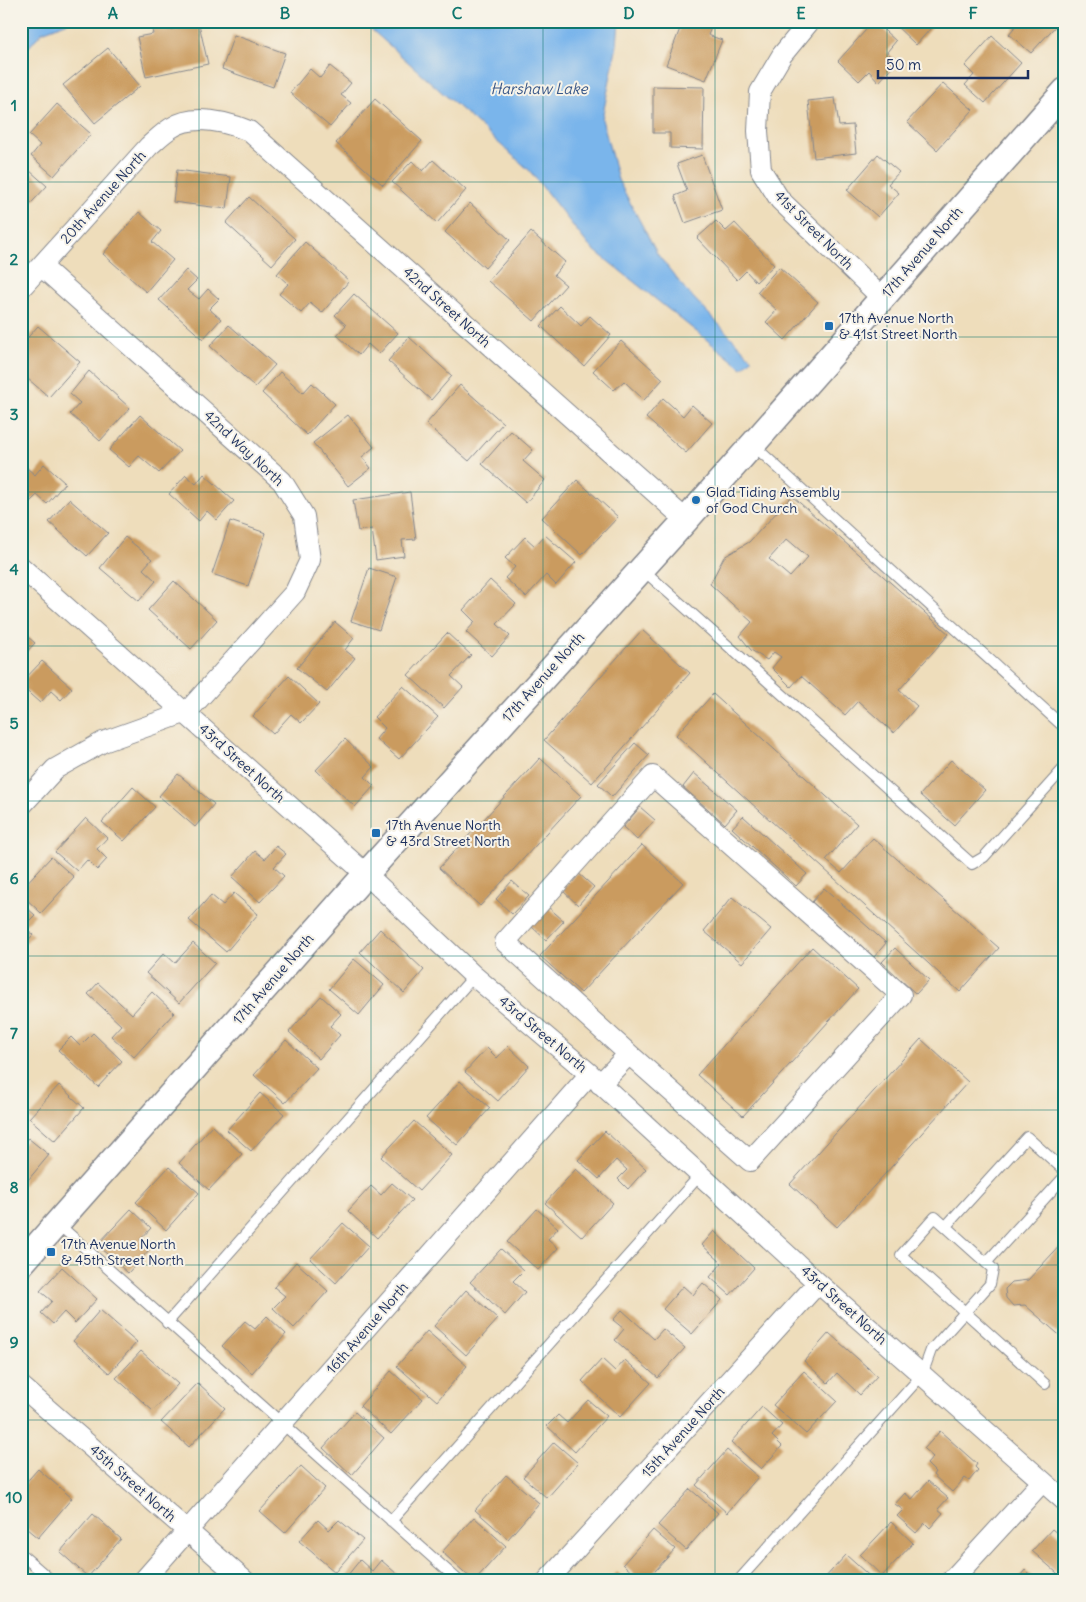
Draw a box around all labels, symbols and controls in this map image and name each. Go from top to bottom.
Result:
text: A [108,3,118,23]
text: B [280,3,291,23]
text: C [452,3,463,23]
text: D [623,3,635,23]
text: E [796,3,806,23]
text: F [968,3,978,23]
scale bar [878,48,1028,80]
text: 50 m [886,55,921,74]
water label: Harshaw Lake [490,79,588,98]
text: 1 [11,95,17,115]
street label: 20th Avenue North [56,147,150,247]
street label: 41st Street North [771,187,857,273]
street label: 17th Avenue North [878,203,966,301]
text: 2 [10,249,19,269]
street label: 42nd Street North [399,263,495,351]
place label: 17th Avenue North & 41st Street North [839,309,958,343]
marker: 17th Avenue North & 41st Street North [823,320,835,332]
text: 3 [9,404,19,424]
street label: 42nd Way North [200,406,288,490]
place label: Glad Tiding Assembly of God Church [706,483,840,517]
marker: Glad Tiding Assembly of God Church [690,494,702,506]
text: 4 [9,559,19,579]
street label: 17th Avenue North [498,628,588,726]
text: 5 [9,713,19,733]
street label: 43rd Street North [195,720,289,806]
place label: 17th Avenue North & 43rd Street North [386,816,510,850]
marker: 17th Avenue North & 43rd Street North [370,827,382,839]
text: 6 [9,868,19,888]
street label: 17th Avenue North [229,930,317,1028]
street label: 43rd Street North [495,992,591,1076]
text: 7 [10,1023,18,1043]
text: 8 [9,1177,19,1197]
place label: 17th Avenue North & 45th Street North [61,1235,184,1269]
marker: 17th Avenue North & 45th Street North [45,1246,57,1258]
street label: 43rd Street North [797,1262,891,1348]
street label: 16th Avenue North [322,1278,412,1378]
text: 9 [9,1332,19,1352]
street label: 15th Avenue North [638,1383,728,1481]
street label: 45th Street North [86,1440,180,1526]
text: 10 [6,1487,22,1507]

